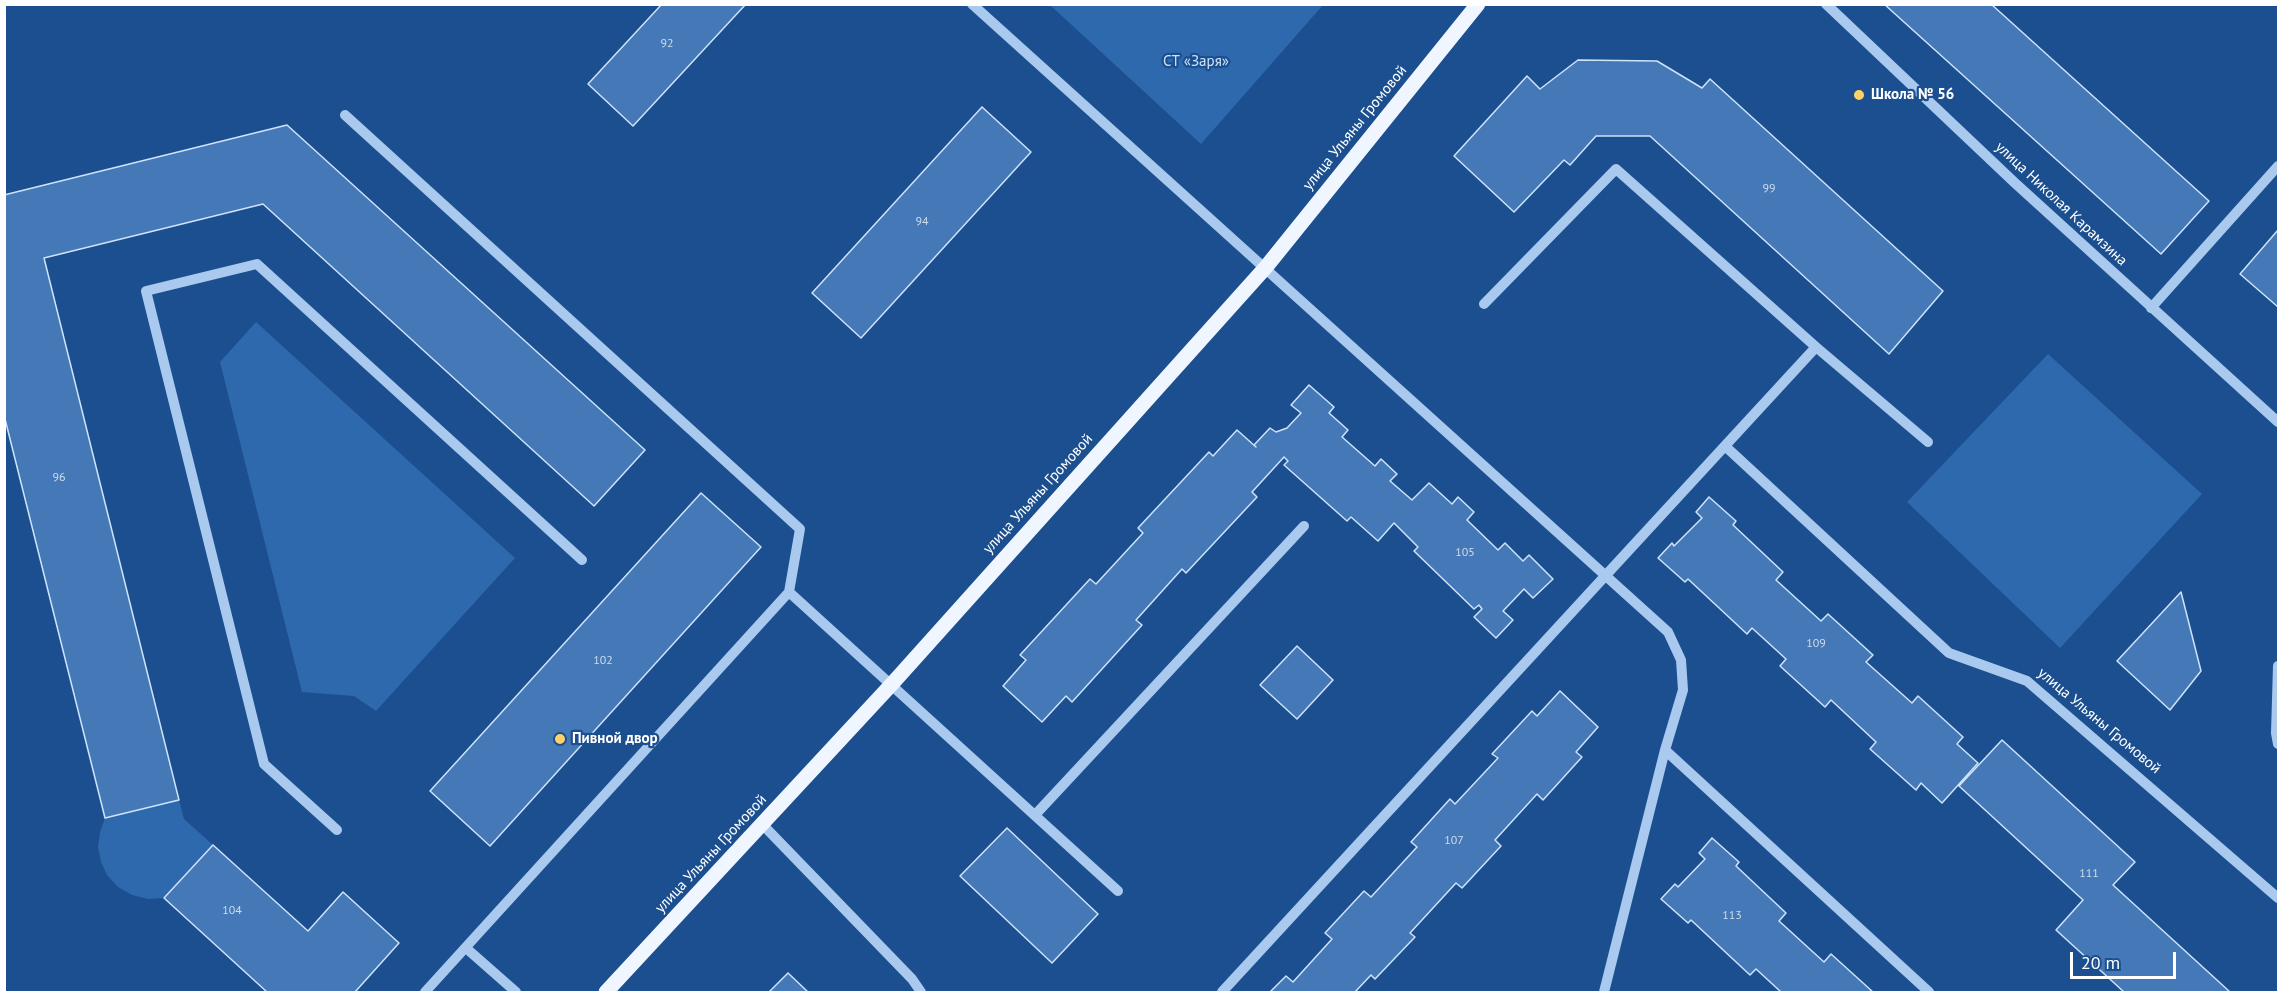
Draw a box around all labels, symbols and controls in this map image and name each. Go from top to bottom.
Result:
house number: 92 [660,37,674,51]
park label: СТ «Заря» [1163,53,1229,71]
street label: улица Ульяны Громовой [1299,62,1411,194]
place label: Школа № 56 [1871,86,1954,104]
marker: Школа № 56 [1852,88,1866,102]
street label: улица Николая Карамзина [1991,138,2131,270]
house number: 99 [1762,182,1776,196]
house number: 94 [915,215,929,229]
street label: улица Ульяны Громовой [979,430,1097,558]
house number: 96 [52,471,66,485]
house number: 105 [1455,546,1475,560]
house number: 109 [1806,637,1826,651]
house number: 102 [593,654,613,668]
street label: улица Ульяны Громовой [2034,664,2164,778]
place label: Пивной двор [572,730,658,748]
marker: Пивной двор [553,732,567,746]
street label: улица Ульяны Громовой [651,791,771,917]
house number: 107 [1444,834,1464,848]
house number: 111 [2079,867,2099,881]
house number: 104 [222,904,242,918]
house number: 113 [1722,909,1742,923]
scale bar [2073,940,2180,978]
text: 20 m [2081,951,2120,974]

